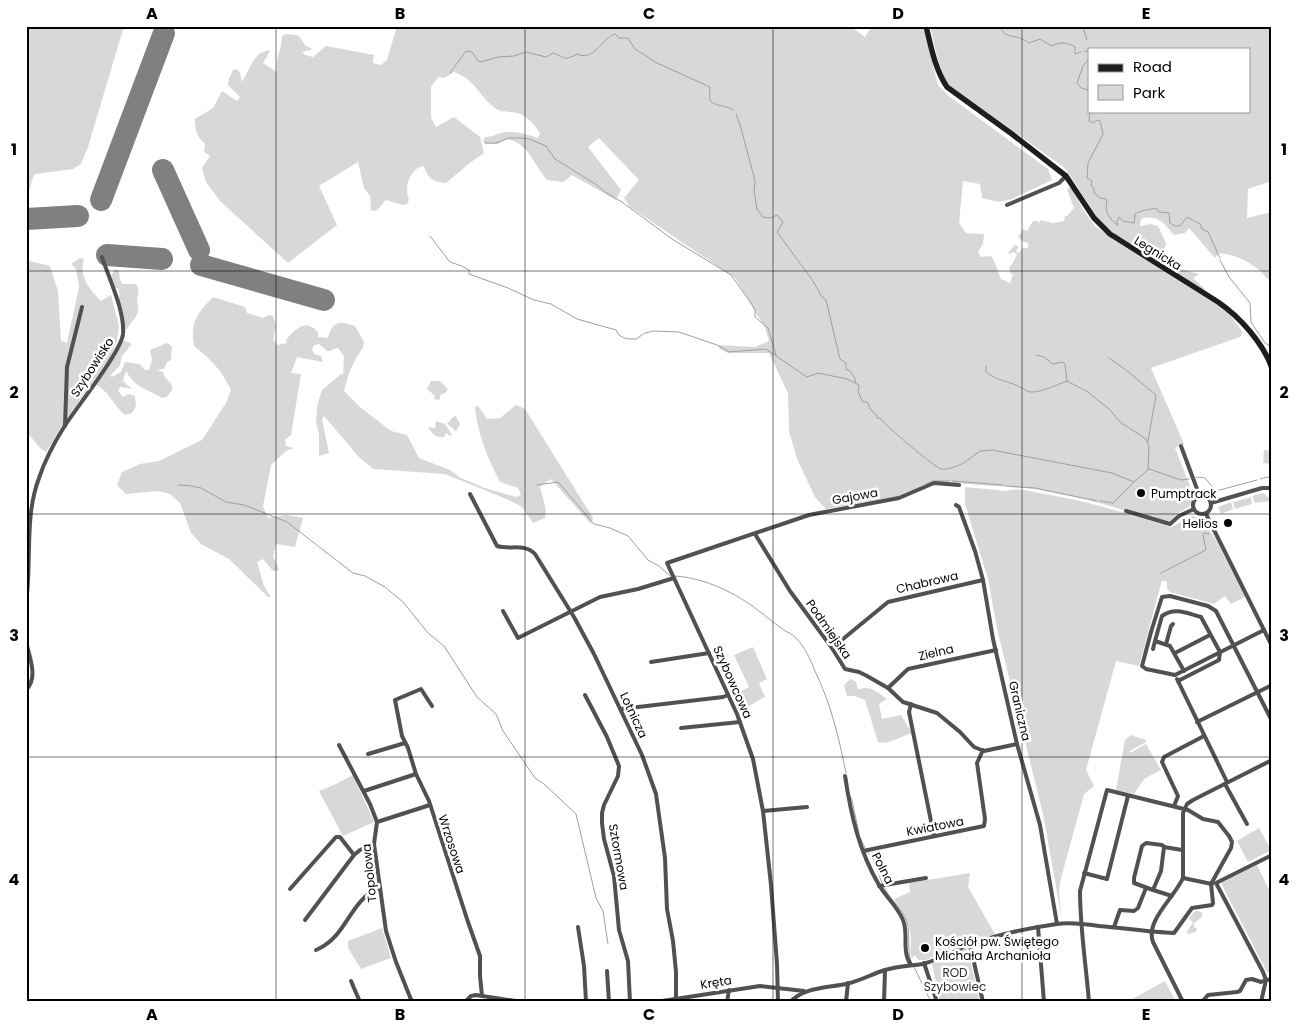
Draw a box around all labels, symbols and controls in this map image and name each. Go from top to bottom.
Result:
text: A [146,2,158,25]
text: B [395,2,405,25]
text: C [643,2,655,25]
text: D [892,2,904,25]
text: E [1142,2,1150,25]
legend [1088,48,1250,112]
text: Road [1133,56,1172,77]
text: Park [1133,82,1165,103]
text: 1 [11,138,17,161]
text: 1 [1281,138,1287,161]
street label: Legnicka [1131,232,1185,274]
street label: Szybowisko [66,334,118,400]
text: 2 [9,381,19,404]
text: 2 [1279,381,1289,404]
street label: Gajowa [831,484,879,508]
place label: Pumptrack [1151,485,1217,502]
marker: Pumptrack [1135,487,1147,499]
place label: Helios [1182,515,1218,532]
marker: Helios [1222,517,1234,529]
street label: Chabrowa [894,567,960,597]
street label: Podmiejska [802,596,856,662]
text: 3 [9,624,19,647]
text: 3 [1279,624,1289,647]
street label: Zielna [917,640,955,664]
street label: Szybowcowa [709,643,757,721]
street label: Graniczna [1005,679,1035,743]
street label: Lotnicza [616,689,652,741]
street label: Wrzosowa [434,812,470,876]
street label: Kwiatowa [905,812,965,840]
street label: Sztormowa [605,823,633,891]
street label: Topolowa [357,843,381,903]
street label: Polna [868,849,898,887]
text: 4 [9,868,20,891]
text: 4 [1279,868,1290,891]
place label: Kościół pw. Świętego Michała Archanioła [935,933,1059,964]
marker: Kościół pw. Świętego Michała Archanioła [919,942,931,954]
park label: ROD Szybowiec [924,964,986,995]
street label: Kręta [699,971,733,993]
text: A [146,1003,158,1026]
text: B [395,1003,405,1026]
text: C [643,1003,655,1026]
text: D [892,1003,904,1026]
text: E [1142,1003,1150,1026]

